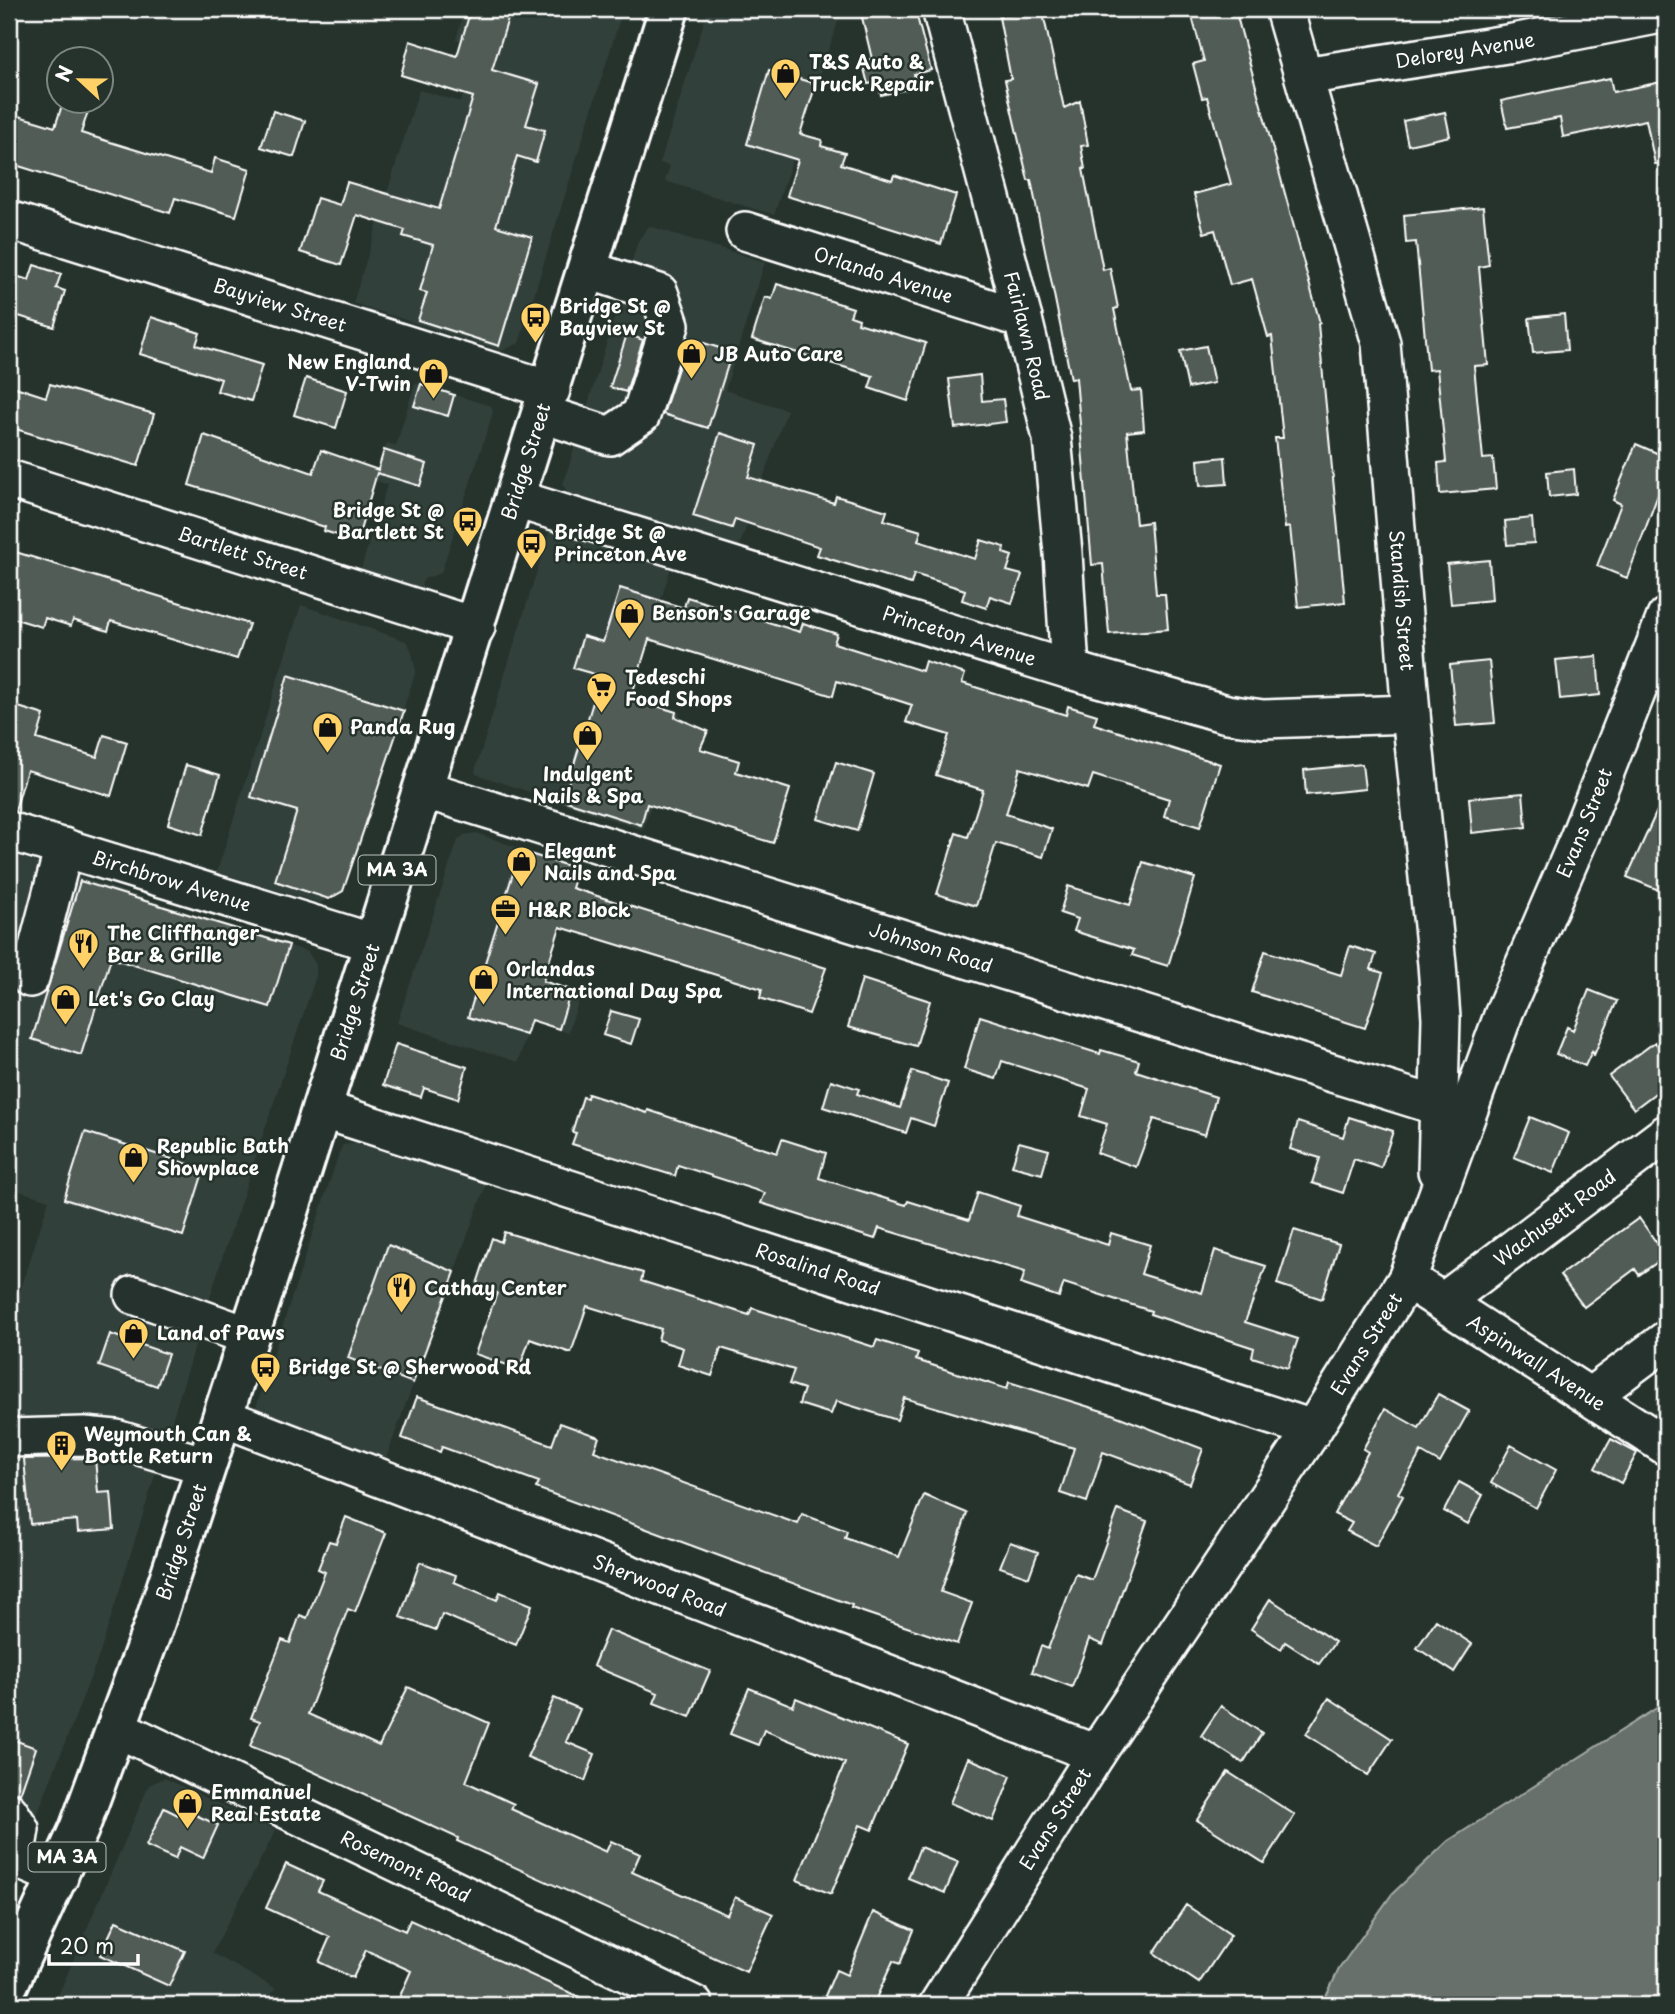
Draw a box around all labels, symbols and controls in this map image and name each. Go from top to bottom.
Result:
street label: Delorey Avenue [1393,24,1537,74]
north arrow [46,46,116,116]
place label: T&S Auto & Truck Repair [809,47,934,97]
shop icon: T&S Auto & Truck Repair [769,56,803,100]
text: N [48,61,79,85]
street label: Orlando Avenue [810,239,957,309]
street label: Fairlawn Road [998,268,1057,403]
street label: Bayview Street [210,270,351,338]
place label: Bridge St @ Bayview St [559,291,671,341]
bus stop icon: Bridge St @ Bayview St [519,300,553,344]
shop icon: JB Auto Care [674,337,708,381]
place label: JB Auto Care [714,339,843,367]
place label: New England V-Twin [288,347,411,397]
shop icon: New England V-Twin [417,356,451,400]
street label: Bridge Street [493,399,557,523]
place label: Bridge St @ Bartlett St [332,495,444,545]
bus stop icon: Bridge St @ Bartlett St [450,504,484,548]
place label: Bridge St @ Princeton Ave [554,517,687,567]
street label: Bartlett Street [174,518,312,586]
bus stop icon: Bridge St @ Princeton Ave [514,526,548,570]
street label: Standish Street [1383,529,1422,672]
shop icon: Benson's Garage [612,596,646,640]
place label: Benson's Garage [652,598,811,626]
street label: Princeton Avenue [879,598,1040,672]
place label: Tedeschi Food Shops [625,662,732,712]
supermarket icon: Tedeschi Food Shops [585,671,619,715]
shop icon: Panda Rug [310,710,344,754]
place label: Panda Rug [350,712,455,740]
shop icon: Indulgent Nails & Spa [571,718,605,762]
place label: Indulgent Nails & Spa [533,759,644,809]
street label: Evans Street [1549,763,1618,882]
place label: Elegant Nails and Spa [544,836,677,886]
street label: Birchbrow Avenue [89,842,255,918]
shop icon: Elegant Nails and Spa [504,845,538,889]
road number: MA 3A [358,856,436,884]
office icon: H&R Block [488,893,522,937]
place label: H&R Block [528,895,631,923]
street label: Johnson Road [866,914,996,979]
place label: The Cliffhanger Bar & Grille [107,918,259,968]
restaurant icon: The Cliffhanger Bar & Grille [67,927,101,971]
street label: Bridge Street [323,940,386,1064]
place label: Orlandas International Day Spa [506,954,723,1004]
shop icon: Orlandas International Day Spa [466,963,500,1007]
shop icon: Let's Go Clay [48,982,82,1026]
place label: Let's Go Clay [88,984,215,1012]
place label: Republic Bath Showplace [157,1131,289,1181]
shop icon: Republic Bath Showplace [117,1140,151,1184]
street label: Wachusett Road [1487,1162,1621,1272]
street label: Rosalind Road [752,1235,884,1301]
restaurant icon: Cathay Center [384,1271,418,1315]
place label: Cathay Center [424,1273,567,1301]
street label: Evans Street [1323,1286,1408,1400]
street label: Aspinwall Avenue [1462,1307,1612,1417]
shop icon: Land of Paws [117,1316,151,1360]
place label: Land of Paws [157,1318,285,1346]
bus stop icon: Bridge St @ Sherwood Rd [248,1350,282,1394]
place label: Bridge St @ Sherwood Rd [288,1352,532,1380]
place label: Weymouth Can & Bottle Return [84,1419,252,1469]
building icon: Weymouth Can & Bottle Return [44,1428,78,1472]
street label: Bridge Street [148,1479,213,1604]
street label: Sherwood Road [589,1546,731,1623]
street label: Evans Street [1012,1761,1097,1875]
place label: Emmanuel Real Estate [211,1777,321,1827]
shop icon: Emmanuel Real Estate [171,1786,205,1830]
street label: Rosemont Road [336,1822,476,1909]
road number: MA 3A [28,1842,106,1871]
scale bar [49,1923,138,1967]
text: 20 m [60,1929,114,1961]

